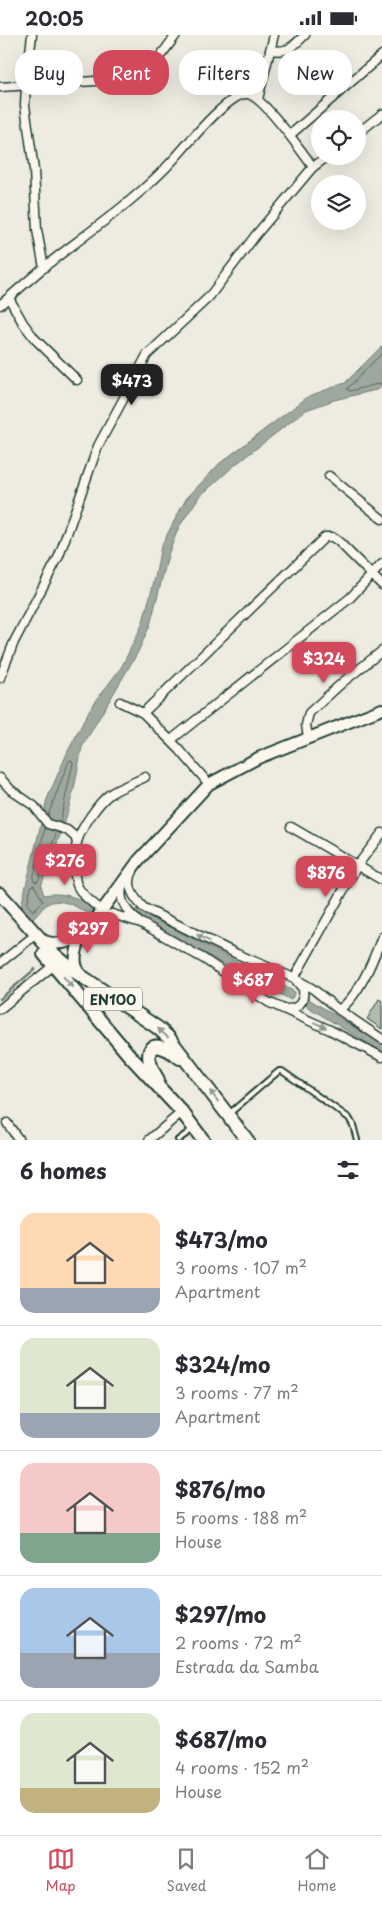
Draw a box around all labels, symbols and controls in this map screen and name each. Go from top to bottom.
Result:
text: 20:05 [25,4,84,32]
chip: Buy [15,50,83,95]
chip: Rent [93,50,169,95]
chip: Filters [179,50,268,95]
chip: New [278,50,352,95]
map controls [311,110,366,230]
button: locate [311,110,366,165]
button: layers [311,175,366,230]
pin: $473 [102,363,162,406]
text: $473 [112,368,152,392]
pin: $324 [294,641,354,684]
text: $324 [303,646,345,670]
pin: $276 [35,843,95,886]
text: $276 [45,848,85,872]
pin: $876 [296,855,356,898]
text: $876 [307,860,345,884]
pin: $297 [58,911,118,954]
text: $297 [68,916,108,940]
one-way arrow [196,934,211,942]
pin: $687 [223,963,283,1005]
text: $687 [233,967,273,991]
one-way arrow [62,975,73,988]
road number: EN100 [84,987,142,1011]
one-way arrow [312,1021,327,1029]
one-way arrow [158,1027,170,1039]
one-way arrow [208,1090,219,1103]
text: 6 homes [20,1154,106,1186]
icon: filters [334,1156,362,1184]
text: $473/mo [175,1223,268,1255]
icon: home [60,1233,120,1293]
text: 3 rooms · 107 m² [175,1255,307,1279]
text: Apartment [175,1279,260,1303]
text: $324/mo [175,1348,270,1380]
icon: home [60,1358,120,1418]
text: 3 rooms · 77 m² [175,1380,299,1404]
text: Apartment [175,1404,260,1428]
text: $876/mo [175,1473,265,1505]
icon: home [60,1483,120,1543]
text: 5 rooms · 188 m² [175,1505,307,1529]
text: House [175,1529,222,1553]
text: $297/mo [175,1598,266,1630]
icon: home [60,1608,120,1668]
text: 2 rooms · 72 m² [175,1630,302,1654]
text: Estrada da Samba [175,1654,319,1678]
text: $687/mo [175,1723,267,1755]
icon: home [60,1733,120,1793]
text: 4 rooms · 152 m² [175,1755,309,1779]
text: House [175,1779,222,1803]
tab: Map [46,1845,75,1896]
tab: Saved [167,1845,206,1896]
tab: Home [297,1845,336,1896]

